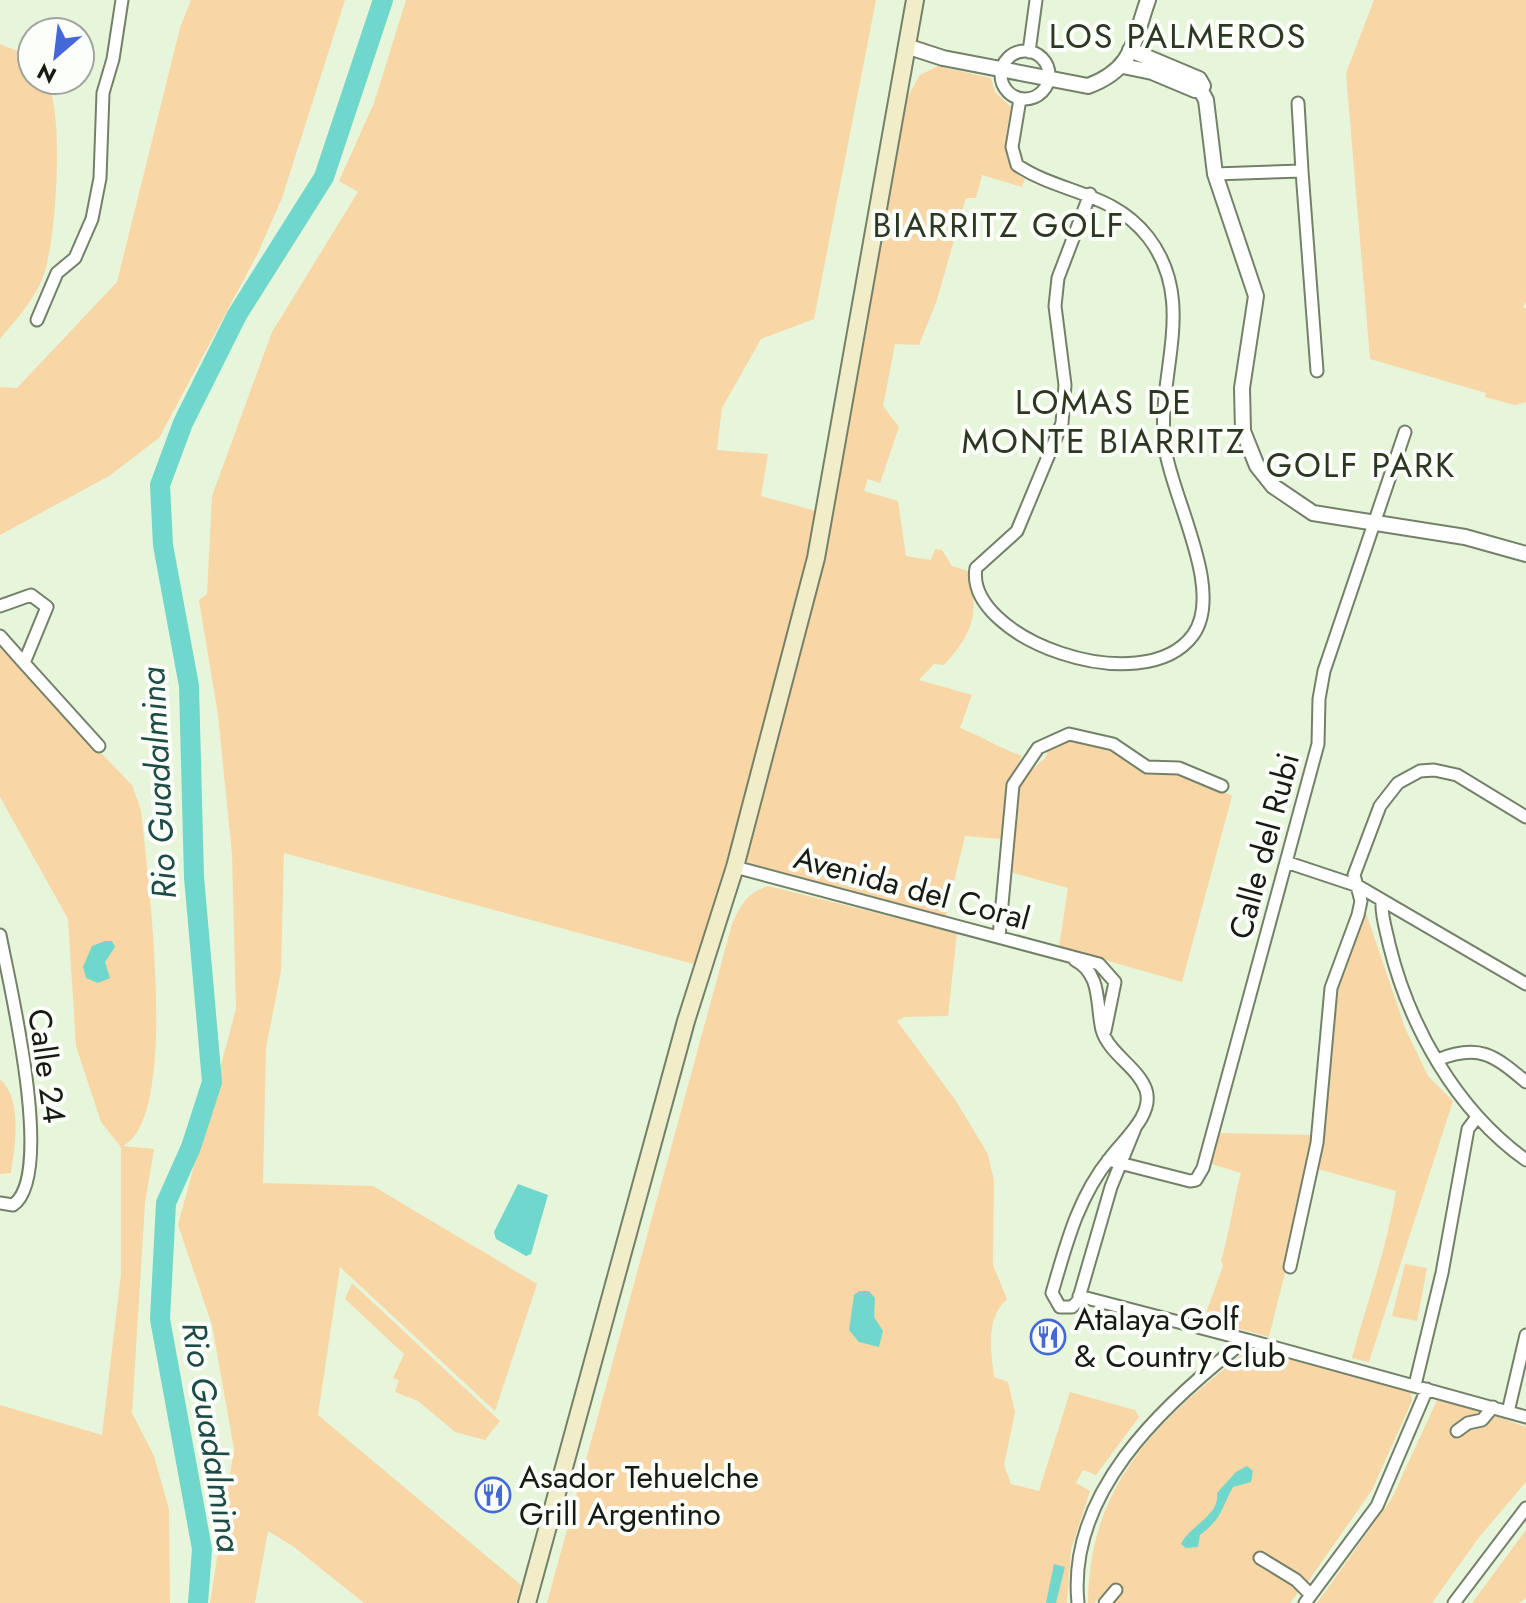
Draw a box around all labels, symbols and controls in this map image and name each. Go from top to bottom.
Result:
district label: LOS PALMEROS [1049,12,1307,61]
north arrow [16,16,96,96]
text: N [31,55,62,92]
district label: BIARRITZ GOLF [872,201,1126,250]
district label: LOMAS DE MONTE BIARRITZ [962,378,1246,466]
district label: GOLF PARK [1266,441,1456,490]
water label: Rio Guadalmina [128,665,189,900]
street label: Calle del Rubi [1217,748,1311,944]
street label: Avenida del Coral [789,834,1035,942]
street label: Calle 24 [16,1006,78,1126]
place label: Atalaya Golf & Country Club [1074,1296,1286,1379]
water label: Rio Guadalmina [169,1318,254,1556]
restaurant icon: Atalaya Golf & Country Club [1029,1318,1067,1356]
place label: Asador Tehuelche Grill Argentino [519,1454,759,1537]
restaurant icon: Asador Tehuelche Grill Argentino [474,1476,512,1514]

